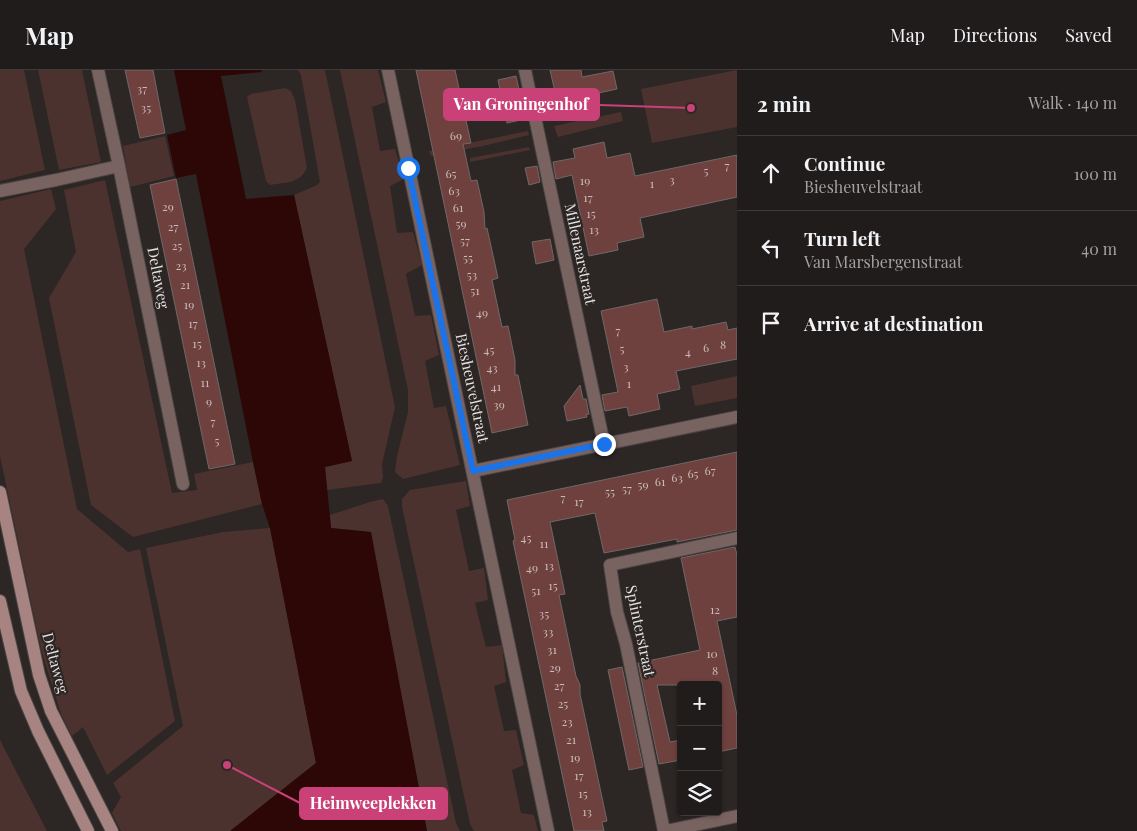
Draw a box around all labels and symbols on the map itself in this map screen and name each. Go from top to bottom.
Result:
house number: 37 [137,80,147,96]
callout: Van Groningenhof [444,89,599,120]
text: Van Groningenhof [453,93,590,114]
house number: 35 [141,99,151,115]
house number: 69 [450,127,462,143]
route start [397,157,420,180]
house number: 7 [725,157,730,173]
house number: 5 [704,162,709,178]
house number: 65 [445,165,457,181]
house number: 3 [669,171,675,187]
house number: 19 [580,172,590,188]
house number: 1 [650,175,655,191]
house number: 63 [448,182,460,198]
house number: 17 [583,189,593,205]
house number: 29 [162,198,174,214]
house number: 61 [453,199,464,215]
street label: Millenaarstraat [560,201,602,307]
house number: 15 [586,205,596,221]
house number: 59 [455,215,467,231]
house number: 27 [168,218,178,234]
house number: 13 [589,221,599,237]
house number: 57 [460,232,470,248]
house number: 25 [172,237,182,253]
street label: Deltaweg [143,245,175,310]
house number: 55 [463,249,473,265]
house number: 23 [175,257,187,273]
house number: 53 [467,266,477,282]
house number: 21 [180,276,191,292]
house number: 51 [470,282,480,298]
house number: 19 [184,296,194,312]
house number: 49 [476,304,488,320]
house number: 17 [188,315,198,331]
house number: 7 [616,322,621,338]
street label: Biesheuvelstraat [452,331,494,445]
house number: 15 [192,335,202,351]
house number: 8 [720,336,726,352]
house number: 6 [703,339,709,355]
house number: 5 [620,340,625,356]
house number: 45 [484,341,494,357]
house number: 4 [685,343,691,359]
house number: 13 [196,354,206,370]
house number: 3 [623,358,629,374]
house number: 43 [486,359,498,375]
house number: 11 [201,374,210,390]
house number: 1 [627,375,632,391]
house number: 41 [491,378,502,394]
house number: 9 [206,393,212,409]
house number: 39 [493,396,505,412]
house number: 7 [211,413,216,429]
house number: 5 [215,432,220,448]
route end [593,433,616,456]
house number: 67 [704,462,716,478]
house number: 65 [687,465,699,481]
house number: 63 [671,469,683,485]
house number: 61 [655,473,666,489]
house number: 59 [637,476,649,492]
house number: 57 [622,480,632,496]
house number: 55 [605,483,615,499]
house number: 7 [561,489,566,505]
house number: 17 [574,493,584,509]
house number: 45 [521,529,531,545]
house number: 11 [540,535,549,551]
house number: 13 [544,557,554,573]
house number: 49 [526,559,538,575]
house number: 15 [548,577,558,593]
house number: 51 [531,582,541,598]
street label: Splinterstraat [622,583,661,679]
house number: 12 [710,601,720,617]
house number: 35 [539,605,549,621]
house number: 33 [543,623,553,639]
street label: Deltaweg [38,630,74,696]
house number: 31 [547,641,557,657]
house number: 10 [706,645,718,661]
house number: 29 [549,659,561,675]
house number: 8 [712,662,718,678]
house number: 27 [554,677,564,693]
house number: 25 [558,695,568,711]
house number: 23 [561,713,573,729]
house number: 21 [566,731,577,747]
house number: 19 [570,749,580,765]
house number: 17 [574,767,584,783]
house number: 15 [578,785,588,801]
callout: Heimweeplekken [300,788,447,819]
text: Heimweeplekken [310,792,436,813]
house number: 13 [582,803,592,819]

